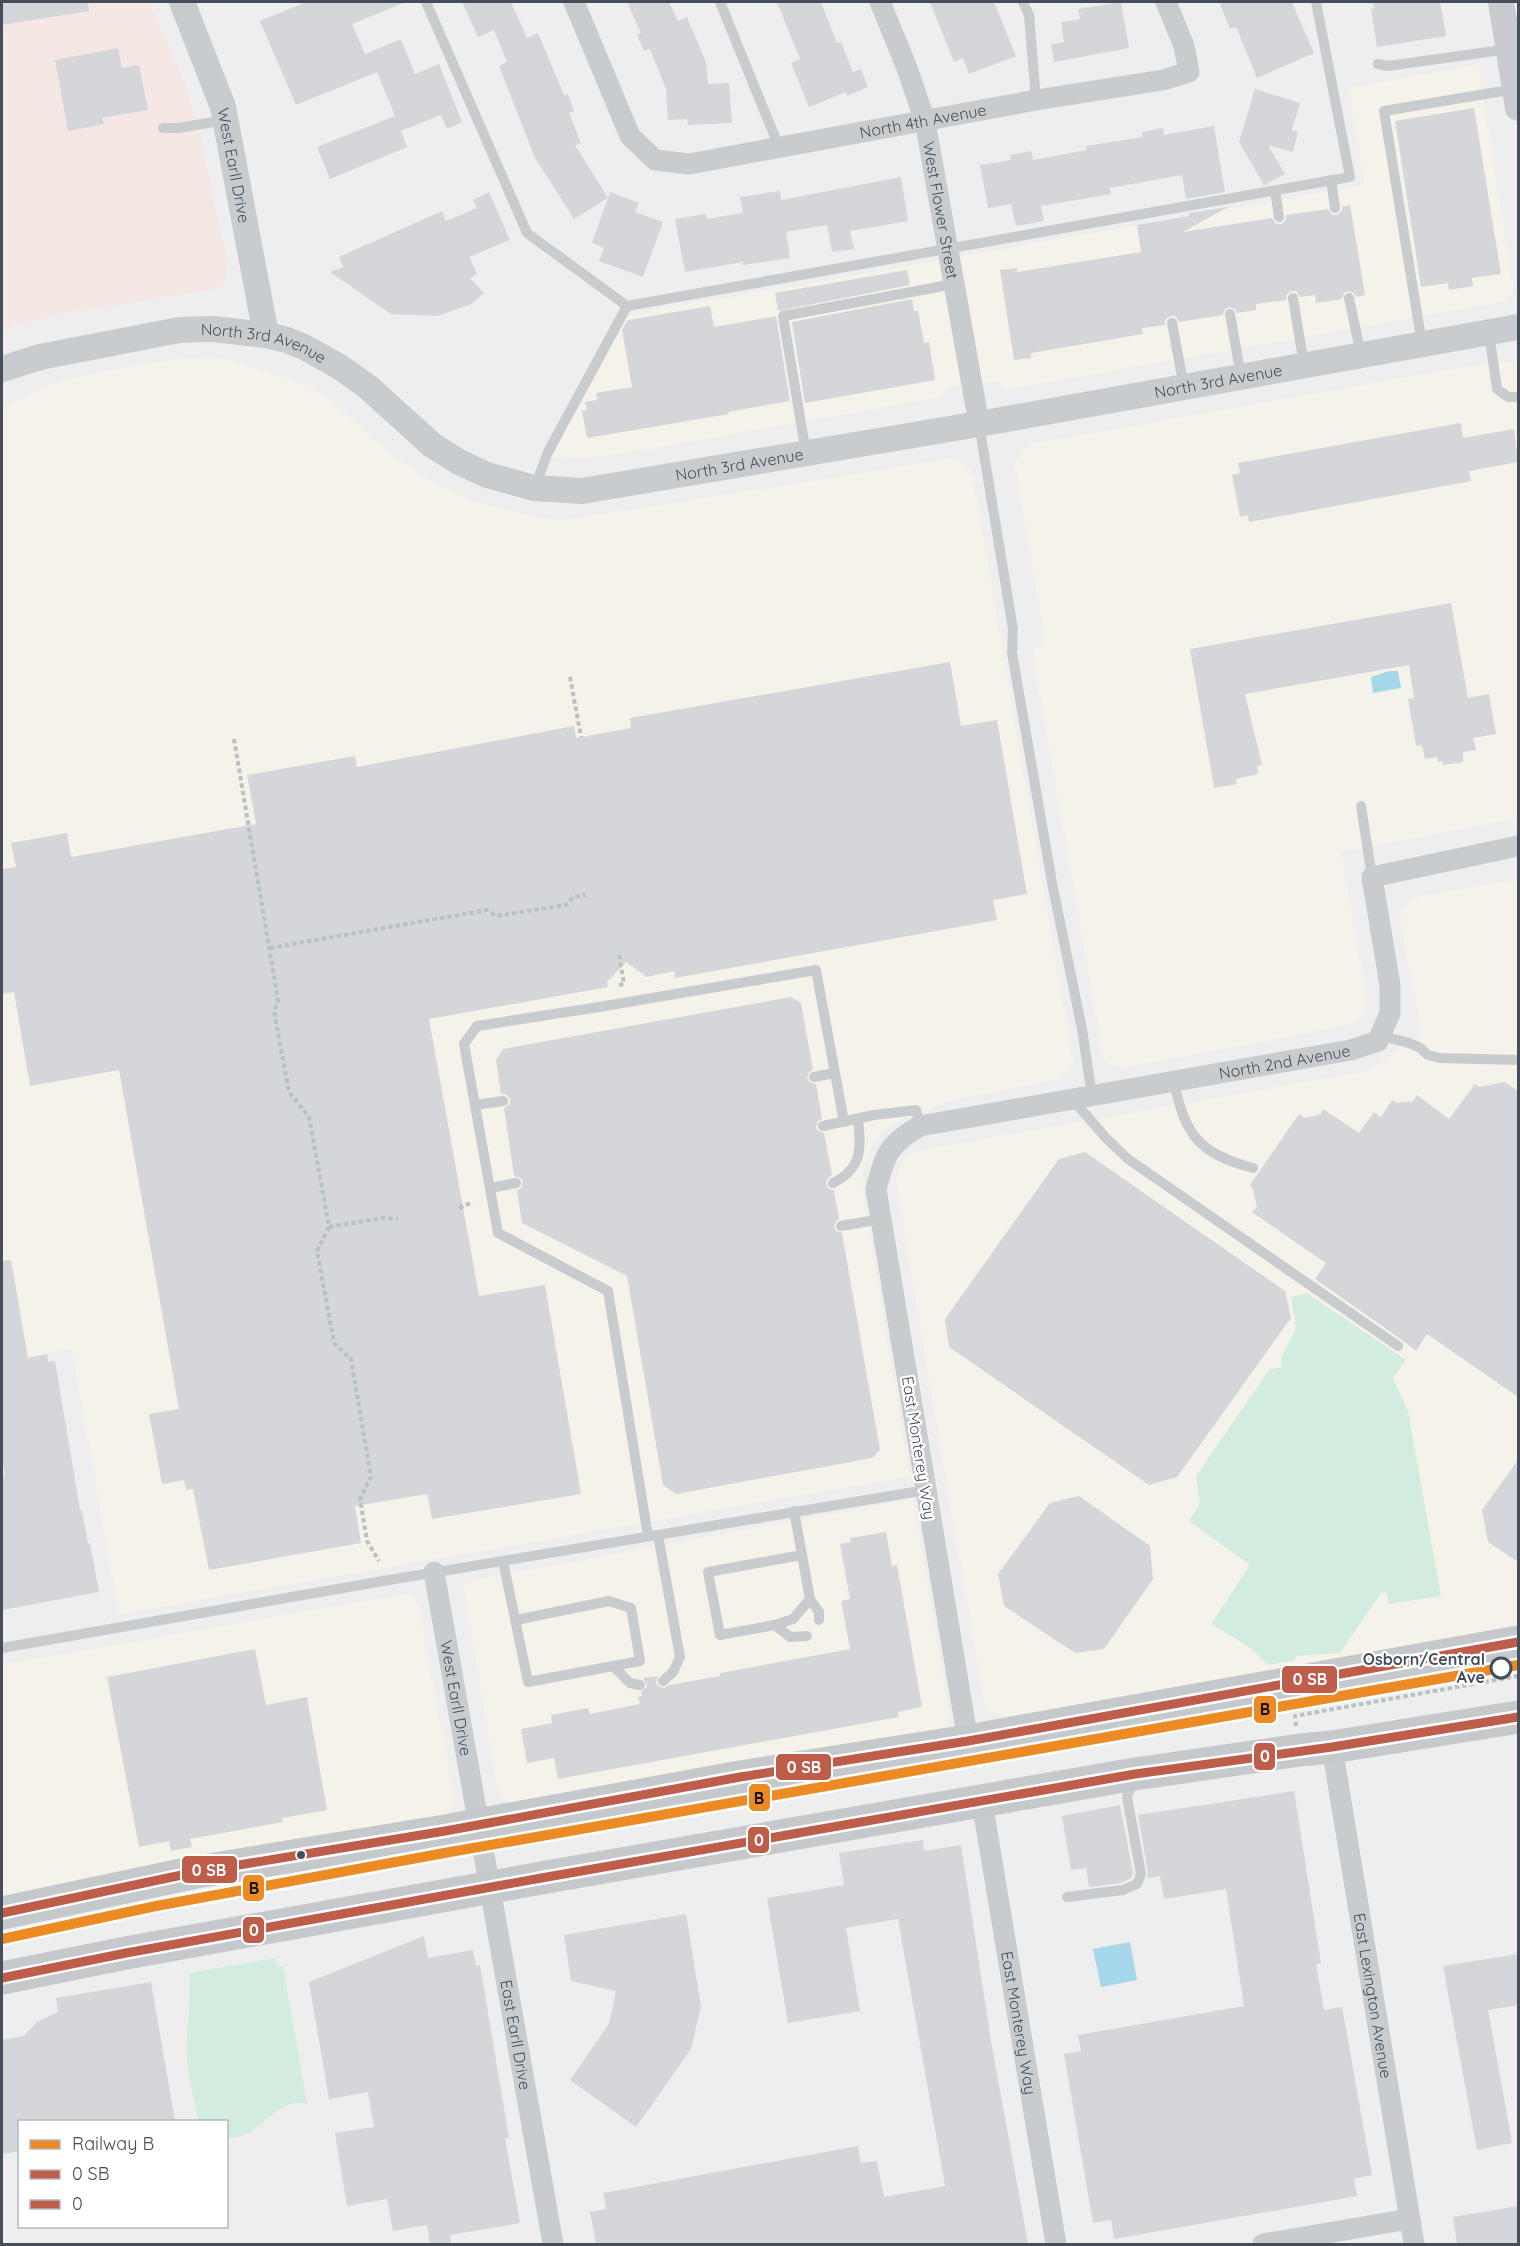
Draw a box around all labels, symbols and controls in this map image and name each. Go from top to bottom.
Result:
street label: North 4th Avenue [858,99,988,142]
street label: West Earll Drive [213,106,255,225]
street label: West Flower Street [919,140,963,281]
street label: North 3rd Avenue [201,319,330,367]
street label: North 3rd Avenue [1153,360,1284,402]
street label: North 3rd Avenue [674,444,805,485]
street label: North 2nd Avenue [1217,1040,1352,1083]
street label: East Monterey Way [898,1375,940,1521]
street label: West Earll Drive [436,1639,476,1757]
place label: Osborn/Central Ave [1363,1649,1485,1687]
marker: Osborn/Central Ave [1490,1657,1512,1679]
line badge: 0 SB [1281,1665,1338,1694]
text: 0 SB [1293,1669,1327,1689]
line badge: B [1253,1695,1277,1724]
text: B [1260,1699,1270,1719]
line badge: 0 [1253,1742,1276,1771]
text: 0 [1260,1746,1270,1766]
line badge: 0 SB [775,1753,832,1781]
text: 0 SB [787,1757,821,1777]
line badge: B [748,1783,771,1812]
text: B [754,1788,764,1808]
line badge: 0 [747,1826,770,1854]
text: 0 [754,1830,764,1850]
unlabelled marker [295,1849,307,1861]
line badge: 0 SB [181,1855,238,1884]
text: 0 SB [192,1860,226,1880]
line badge: B [242,1874,265,1902]
text: B [249,1878,259,1898]
street label: East Lexington Avenue [1350,1911,1397,2080]
line badge: 0 [242,1916,265,1944]
text: 0 [249,1920,259,1940]
street label: East Monterey Way [997,1950,1041,2096]
street label: East Earll Drive [496,1978,536,2091]
legend [18,2120,228,2228]
text: Railway B [72,2132,154,2155]
text: 0 SB [72,2162,109,2185]
text: 0 [72,2192,83,2215]

